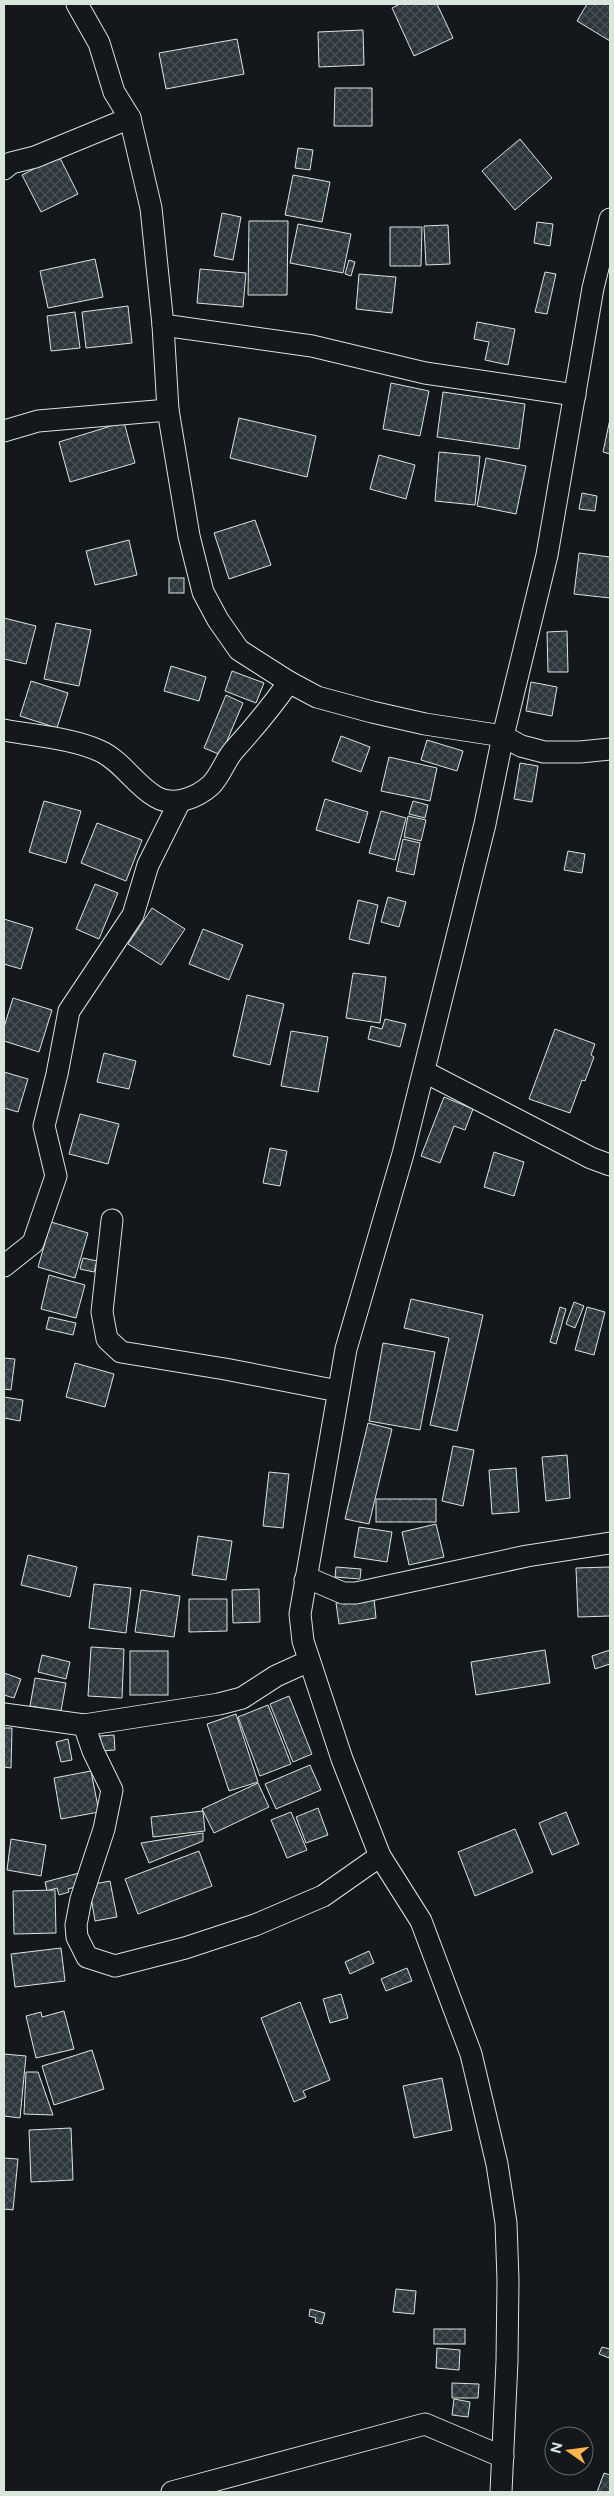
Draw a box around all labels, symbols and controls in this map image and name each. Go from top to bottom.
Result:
north arrow [544,2426,594,2476]
text: N [547,2441,565,2455]

